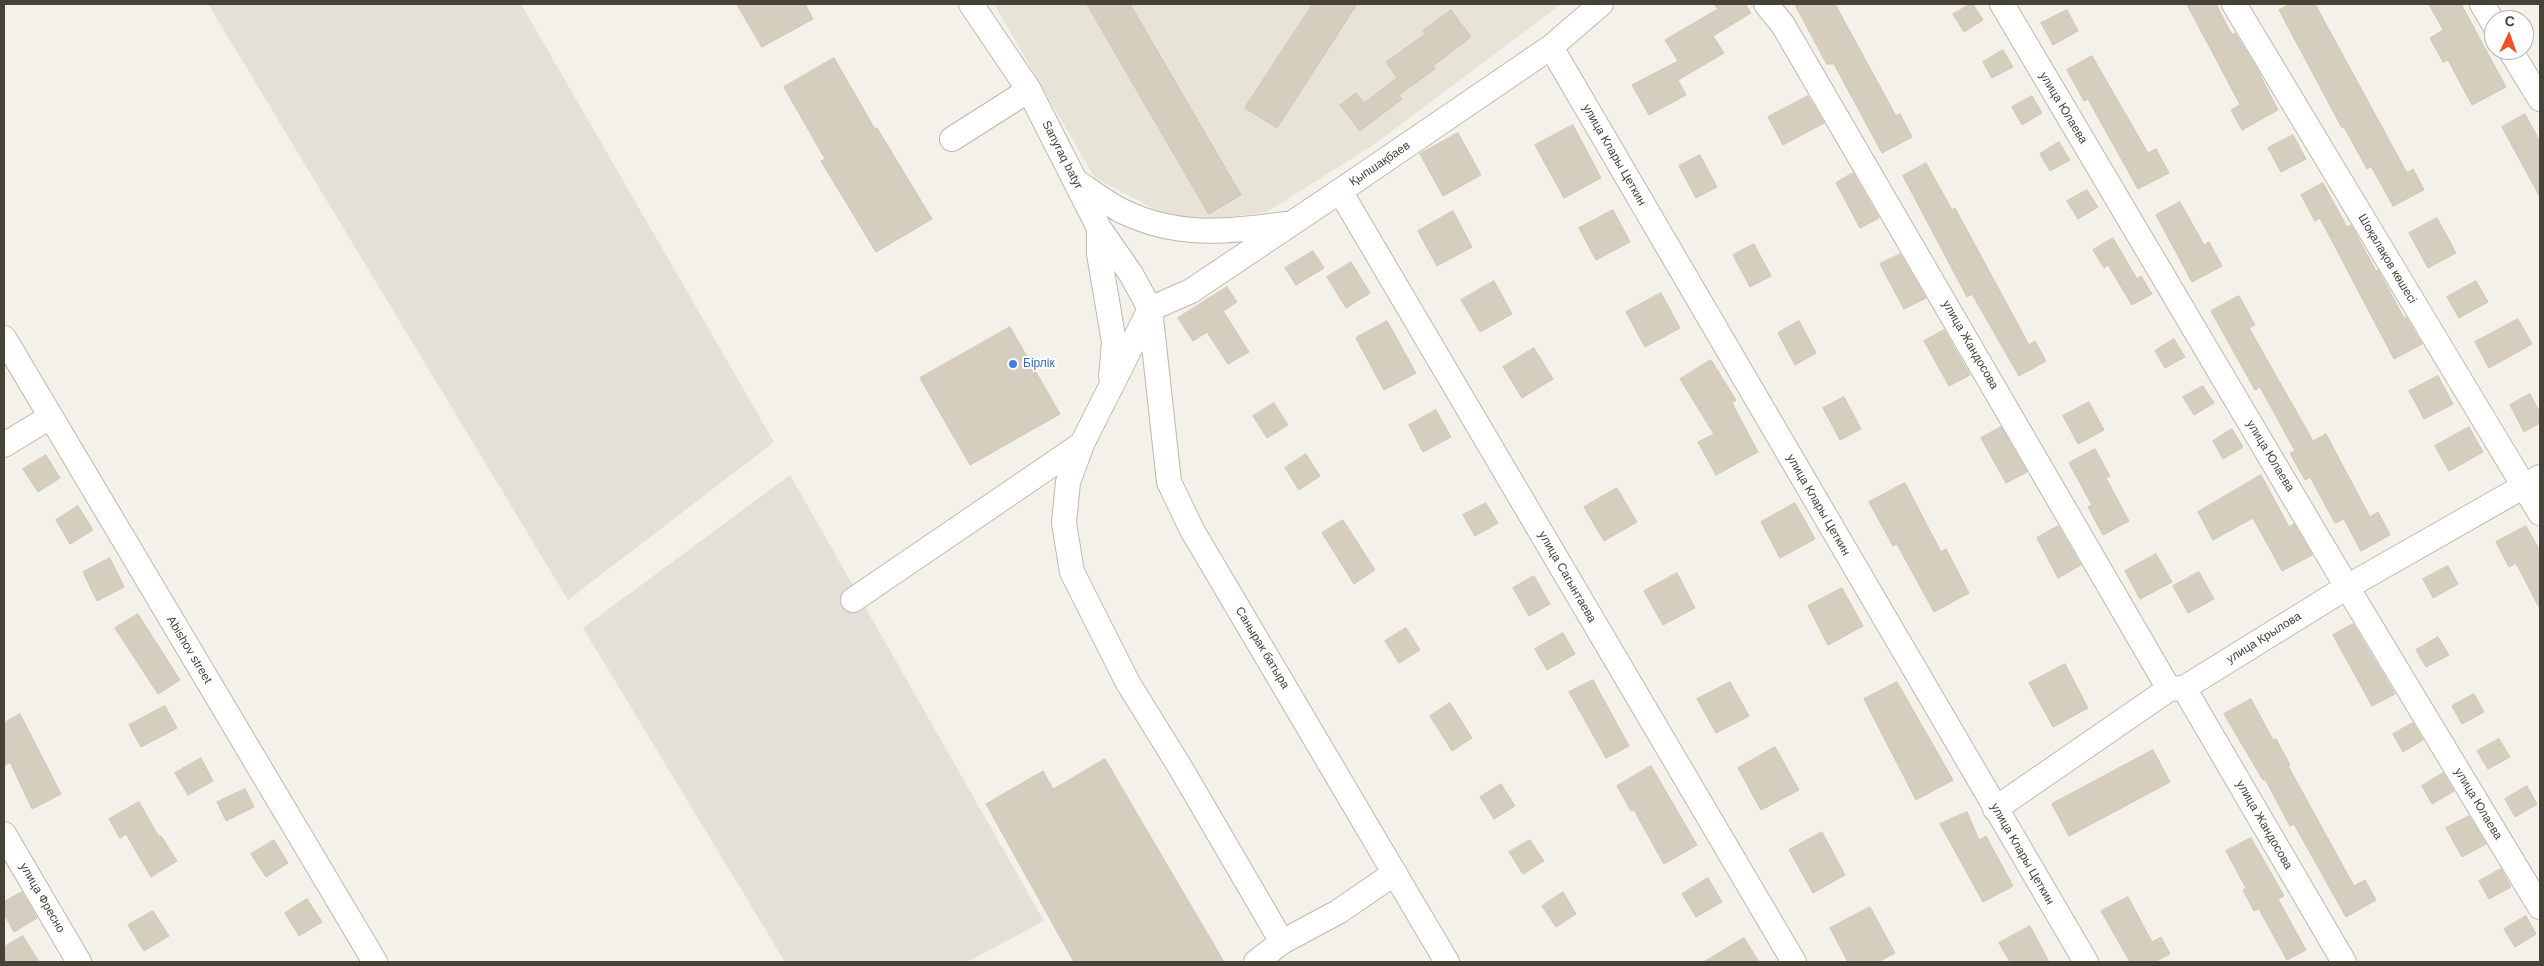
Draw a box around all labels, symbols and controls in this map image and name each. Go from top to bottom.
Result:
north arrow [2484,10,2534,60]
text: С [2504,13,2515,29]
street label: улица Юлаева [2036,70,2090,146]
street label: улица Клары Цеткин [1579,102,1649,208]
street label: Sanyraq batyr [1039,118,1085,192]
street label: Қыпшақбаев [1347,138,1413,190]
street label: Шоқалақов көшесі [2355,212,2419,306]
street label: улица Жандосова [1939,298,2001,392]
place label: Бірлік [1023,357,1055,371]
marker: Бірлік [1007,358,1019,370]
street label: улица Юлаева [2243,418,2297,494]
street label: улица Клары Цеткин [1783,452,1853,558]
street label: улица Сагынтаева [1535,529,1599,625]
street label: Санырак батыра [1232,604,1292,692]
street label: улица Крылова [2224,609,2304,667]
street label: Abishov street [163,614,215,686]
street label: улица Юлаева [2451,766,2505,842]
street label: улица Жандосова [2233,778,2295,872]
street label: улица Клары Цеткин [1987,801,2057,907]
street label: улица Фресно [16,861,68,935]

